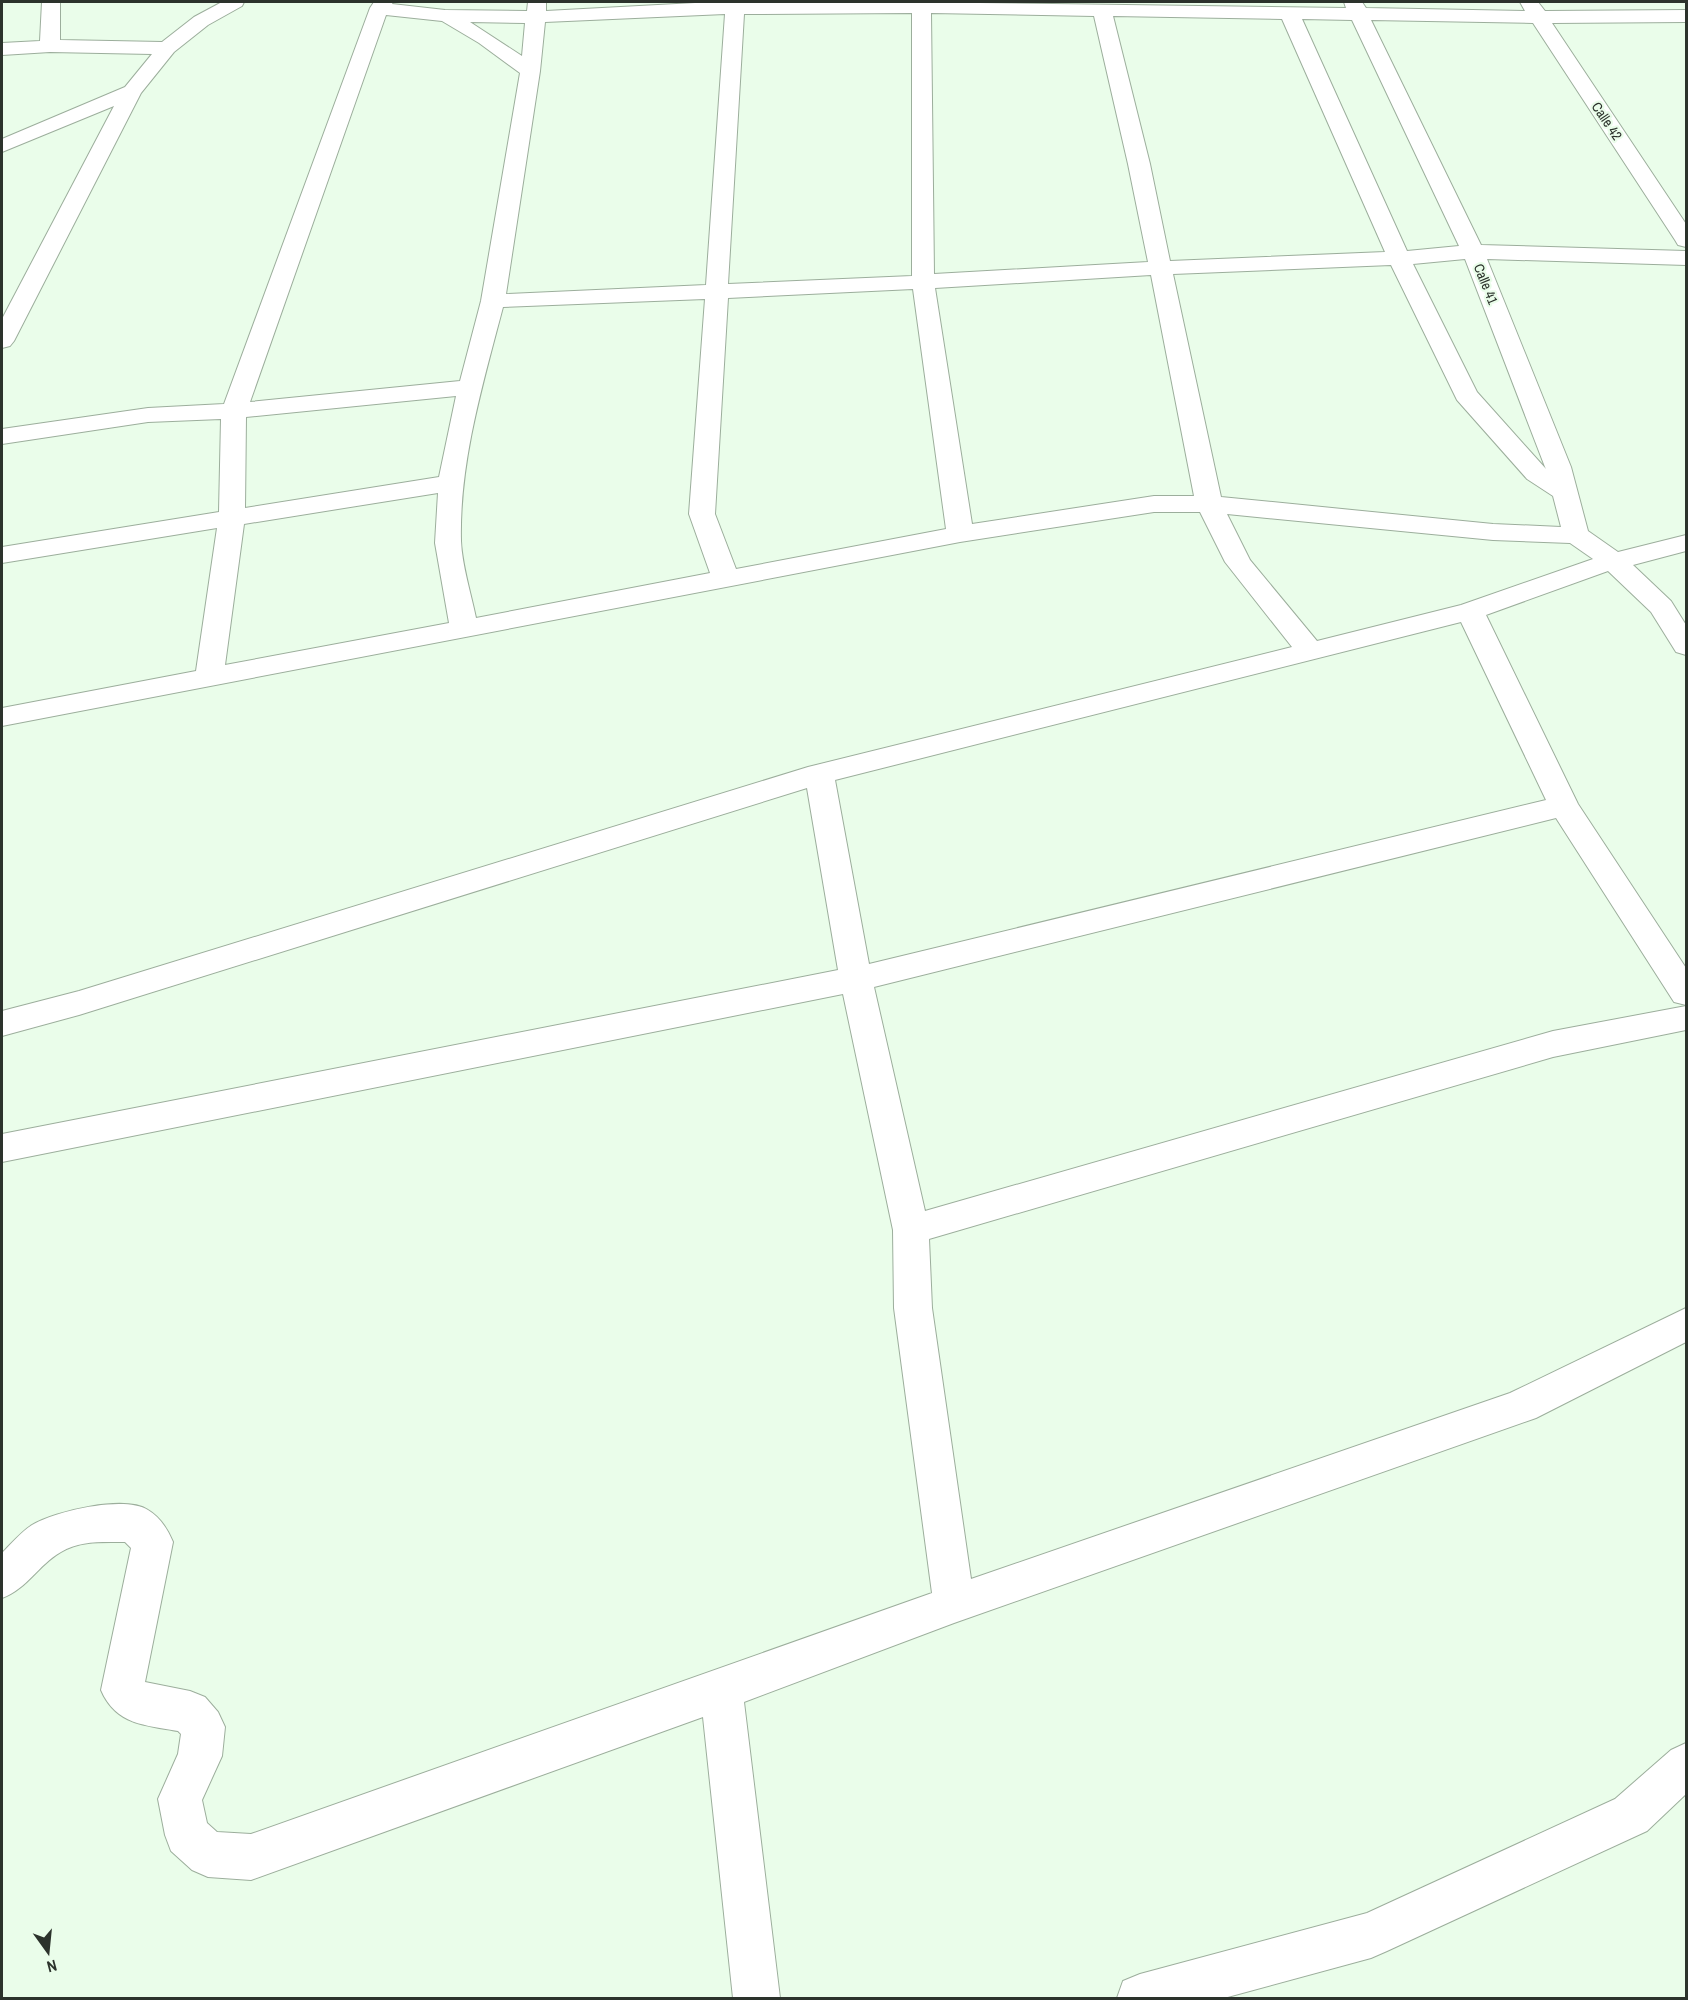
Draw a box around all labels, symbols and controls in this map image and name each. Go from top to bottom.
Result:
street label: Calle 42 [1588,99,1626,143]
street label: Calle 41 [1470,261,1502,307]
north arrow [18,1922,78,1982]
text: N [44,1955,59,1978]

